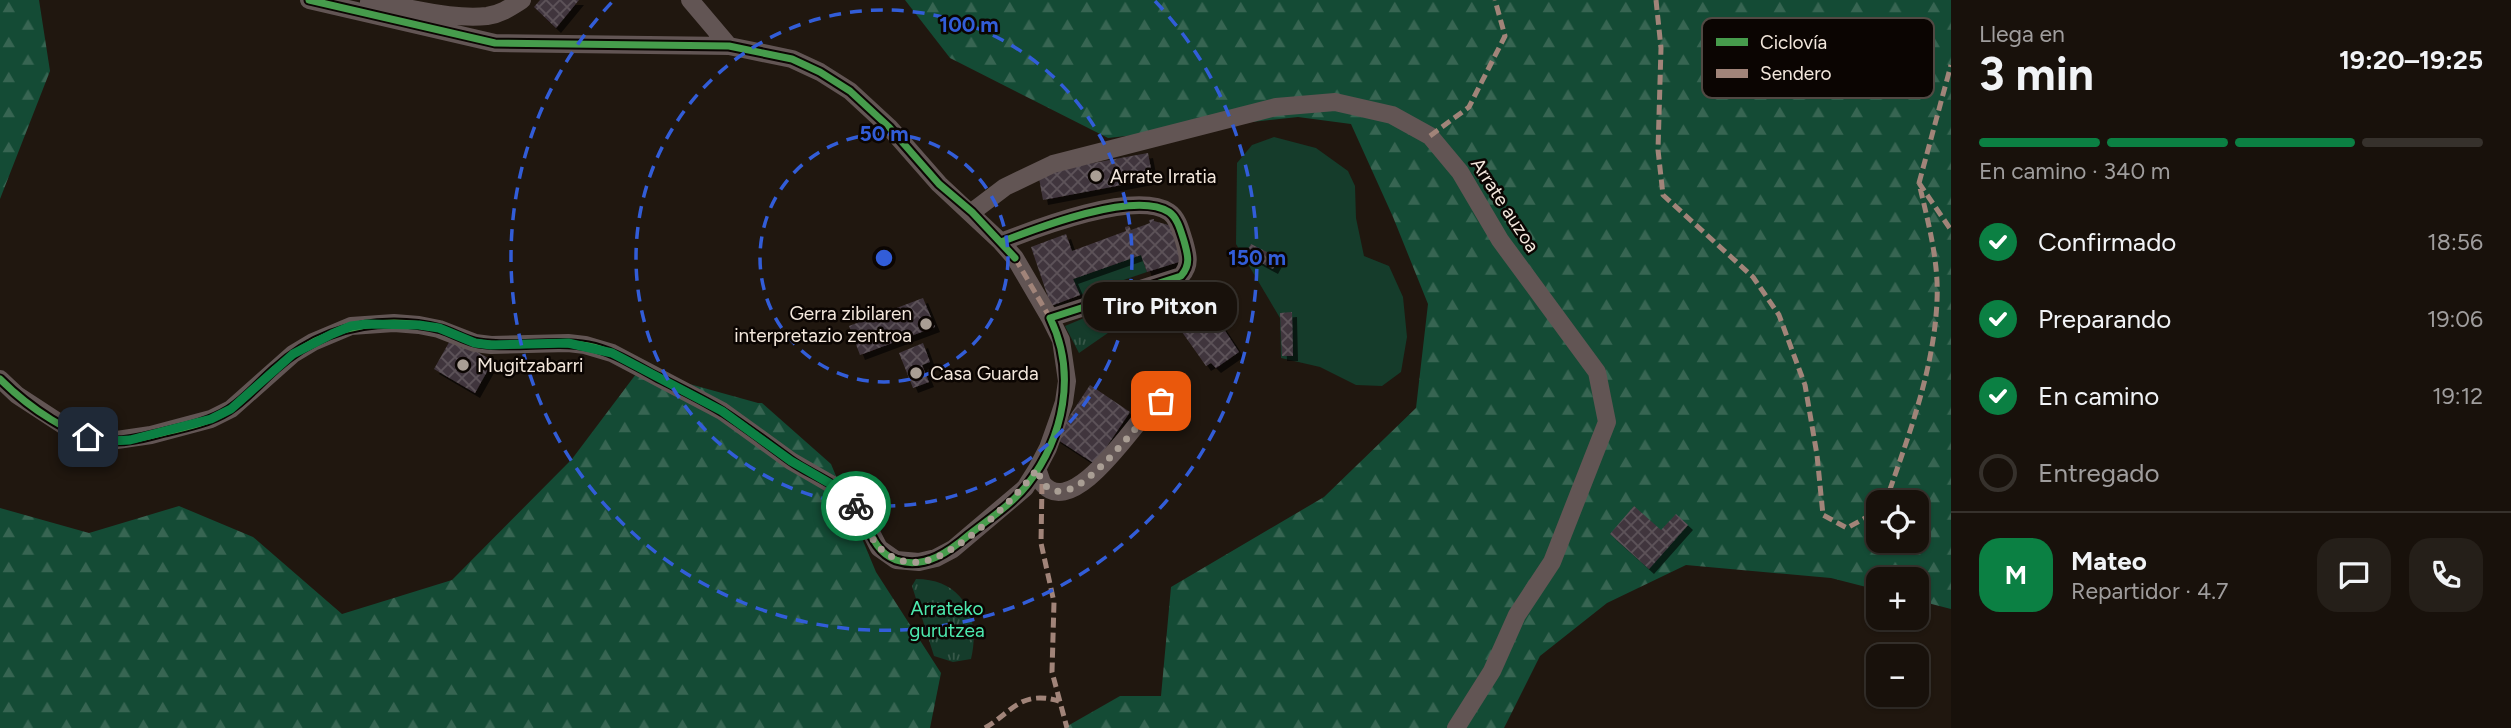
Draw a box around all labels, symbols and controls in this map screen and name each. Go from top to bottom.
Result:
text: 100 m [939,12,999,37]
legend [1702,18,1934,98]
text: Llega en [1979,20,2065,48]
text: Ciclovía [1760,31,1827,54]
text: 19:20–19:25 [2339,44,2483,76]
text: 3 min [1979,46,2094,102]
text: Sendero [1760,62,1832,85]
text: 50 m [859,121,909,146]
street label: Arrate auzoa [1466,153,1544,257]
text: En camino · 340 m [1979,157,2170,185]
place label: Arrate Irratia [1110,165,1217,188]
marker: Arrate Irratia [1088,168,1104,184]
icon: check [1979,223,2017,261]
text: Confirmado [2038,226,2176,258]
text: 18:56 [2427,228,2483,256]
text: 150 m [1228,245,1286,270]
centre of rings [872,246,896,270]
callout: Tiro Pitxon [1084,282,1238,331]
text: Tiro Pitxon [1103,292,1217,320]
icon: check [1979,300,2017,338]
place label: Gerra zibilaren interpretazio zentroa [734,302,912,347]
text: Preparando [2038,303,2171,335]
text: 19:06 [2427,305,2483,333]
marker: Gerra zibilaren interpretazio zentroa [918,316,934,332]
place label: Mugitzabarri [477,354,584,377]
marker: Mugitzabarri [455,357,471,373]
place label: Casa Guarda [930,362,1039,385]
marker: Casa Guarda [908,365,924,381]
pin [1131,371,1191,431]
icon: check [1979,377,2017,415]
text: En camino [2038,380,2159,412]
icon: bag [1142,382,1180,420]
text: 19:12 [2432,382,2483,410]
pin [58,407,118,467]
icon: home [69,418,107,456]
text: Entregado [2038,457,2160,489]
courier [821,471,891,541]
icon: bike [837,487,875,525]
map controls [1866,490,1929,707]
button: locate [1866,490,1929,553]
button: chat [2317,538,2391,612]
button: phone [2409,538,2483,612]
text: Mateo [2071,545,2147,577]
text: M [2005,559,2027,591]
button: + [1866,567,1929,630]
text: Repartidor · 4.7 [2071,577,2228,605]
park label: Arrateko gurutzea [909,597,985,642]
button: − [1866,644,1929,707]

